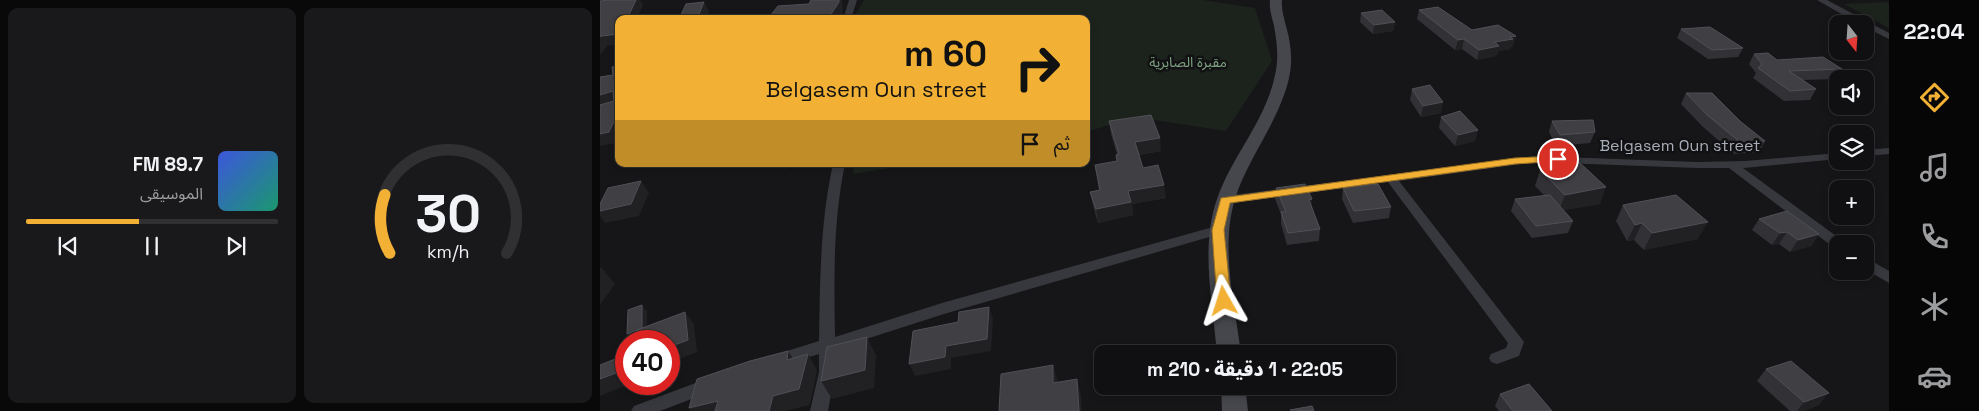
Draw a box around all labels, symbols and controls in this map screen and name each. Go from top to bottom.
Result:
north arrow [1829,15,1874,60]
map controls [1829,15,1874,280]
text: 22:04 [1904,17,1964,45]
text: 60 m [904,32,987,76]
icon: right [1005,35,1070,100]
park label: مقبرة الصابرية [1149,53,1227,71]
button: sound [1829,70,1874,115]
text: Belgasem Oun street [766,75,987,103]
icon: directions [1917,80,1952,115]
button: layers [1829,125,1874,170]
icon: arrive [1016,130,1044,158]
text: ثم [1054,131,1070,156]
street label: Belgasem Oun street [1600,135,1760,156]
pin [1537,138,1579,180]
icon: arrive [1544,145,1572,173]
icon: music [1917,150,1952,185]
text: 89.7 FM [133,152,203,177]
button: + [1829,180,1874,225]
text: 30 [415,181,481,247]
text: الموسيقى [140,183,203,204]
icon: phone [1917,219,1952,254]
icon: previous [54,232,82,260]
icon: pause [138,232,166,260]
icon: next [222,232,250,260]
button: − [1829,235,1874,280]
text: km/h [427,240,469,263]
position arrow [1197,274,1249,326]
icon: climate [1917,289,1952,324]
speed limit sign: 40 [615,330,680,395]
text: 22:05 · 1 دقيقة · 210 m [1147,357,1343,382]
icon: car [1917,359,1952,394]

